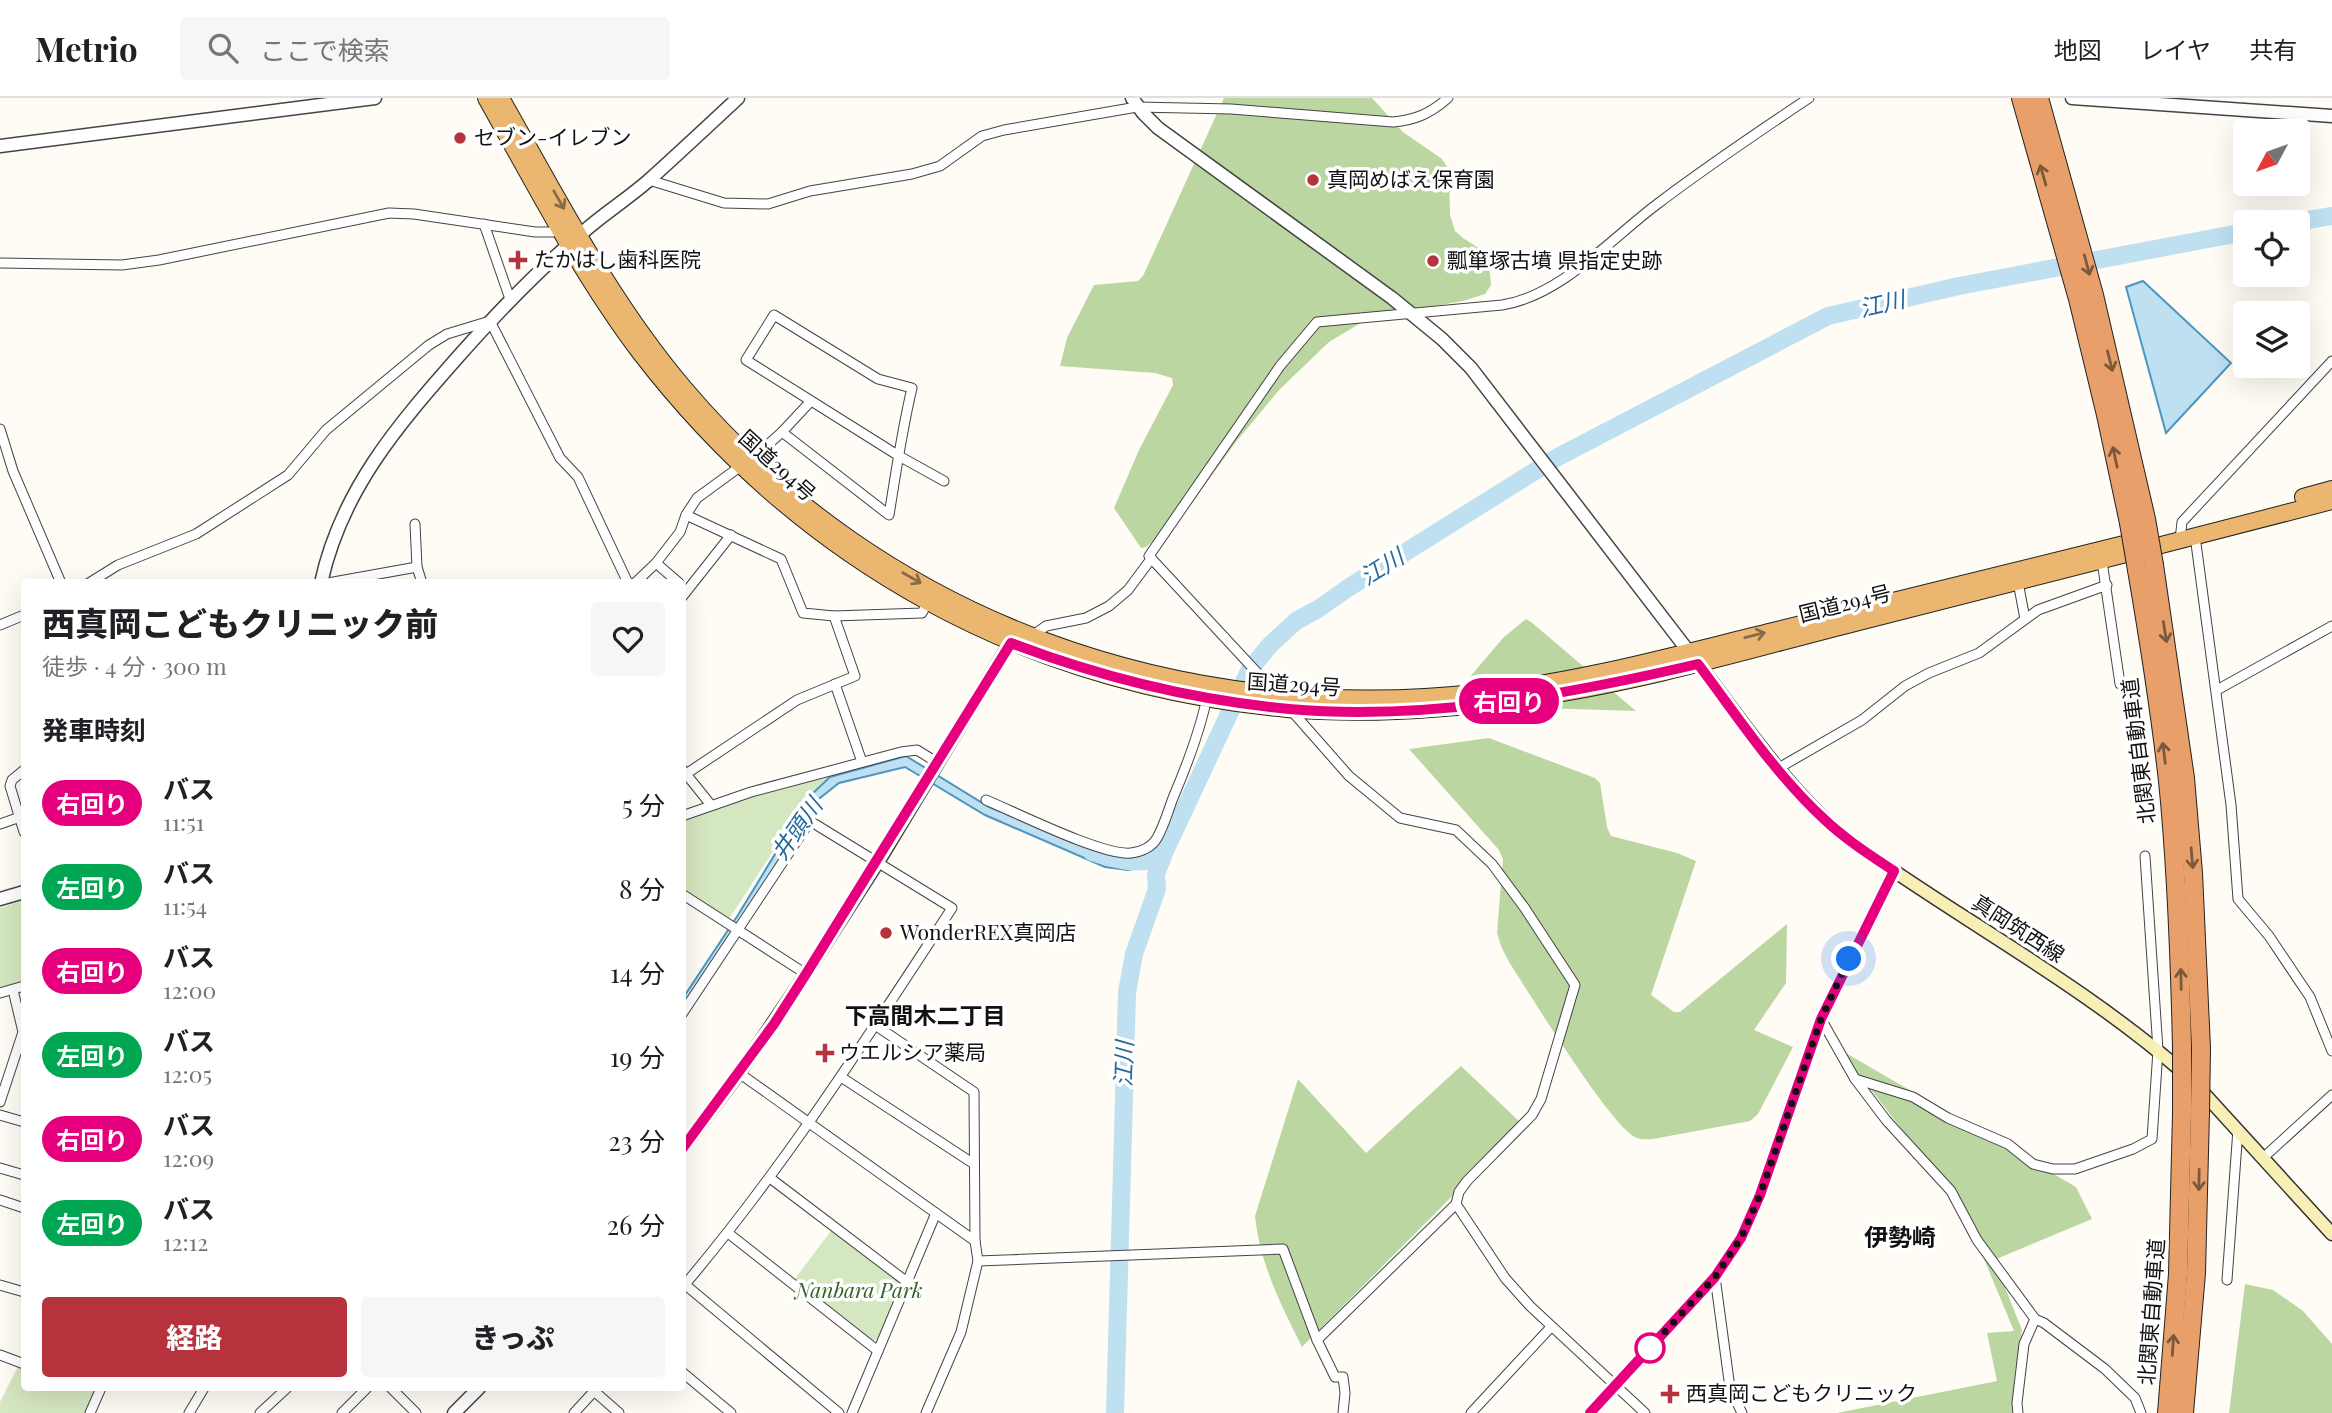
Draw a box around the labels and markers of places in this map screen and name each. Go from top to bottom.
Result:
place label: セブン-イレブン [474,122,631,150]
marker: セブン-イレブン [452,130,468,146]
place label: 真岡めばえ保育園 [1327,164,1495,192]
marker: 真岡めばえ保育園 [1305,172,1321,188]
place label: たかはし歯科医院 [534,244,701,272]
place label: 瓢箪塚古墳 県指定史跡 [1447,245,1662,273]
marker: たかはし歯科医院 [508,250,528,270]
marker: 瓢箪塚古墳 県指定史跡 [1425,253,1441,269]
place label: WonderREX真岡店 [899,917,1076,945]
marker: WonderREX真岡店 [878,925,894,941]
place label: ウエルシア薬局 [839,1037,986,1065]
marker: ウエルシア薬局 [817,1045,833,1061]
unlabelled marker [1635,1333,1665,1363]
place label: 西真岡こどもクリニック [1686,1378,1917,1406]
marker: 西真岡こどもクリニック [1660,1384,1680,1404]

